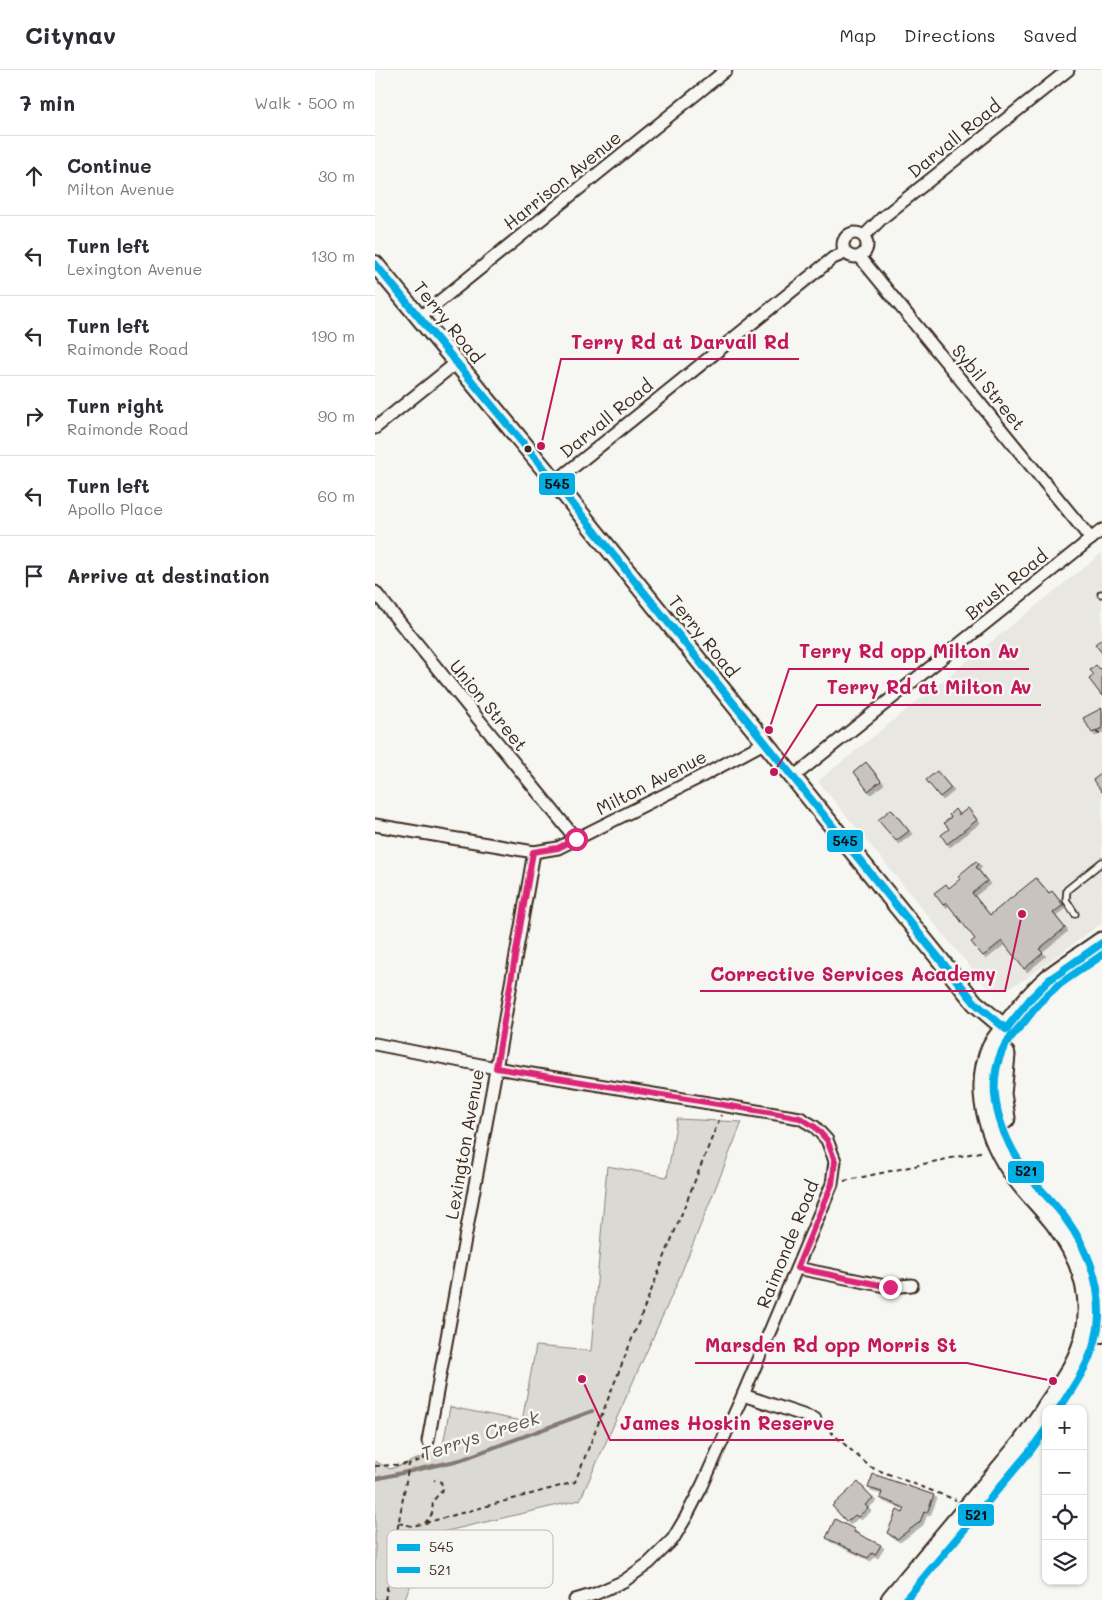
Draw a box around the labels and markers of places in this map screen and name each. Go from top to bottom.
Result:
callout: Terry Rd at Darvall Rd [561,325,799,359]
unlabelled marker [523,444,533,454]
callout: Terry Rd opp Milton Av [789,635,1029,669]
callout: Terry Rd at Milton Av [817,671,1041,705]
callout: Corrective Services Academy [700,957,1005,991]
callout: Marsden Rd opp Morris St [695,1329,967,1363]
callout: James Hoskin Reserve [610,1406,844,1440]

